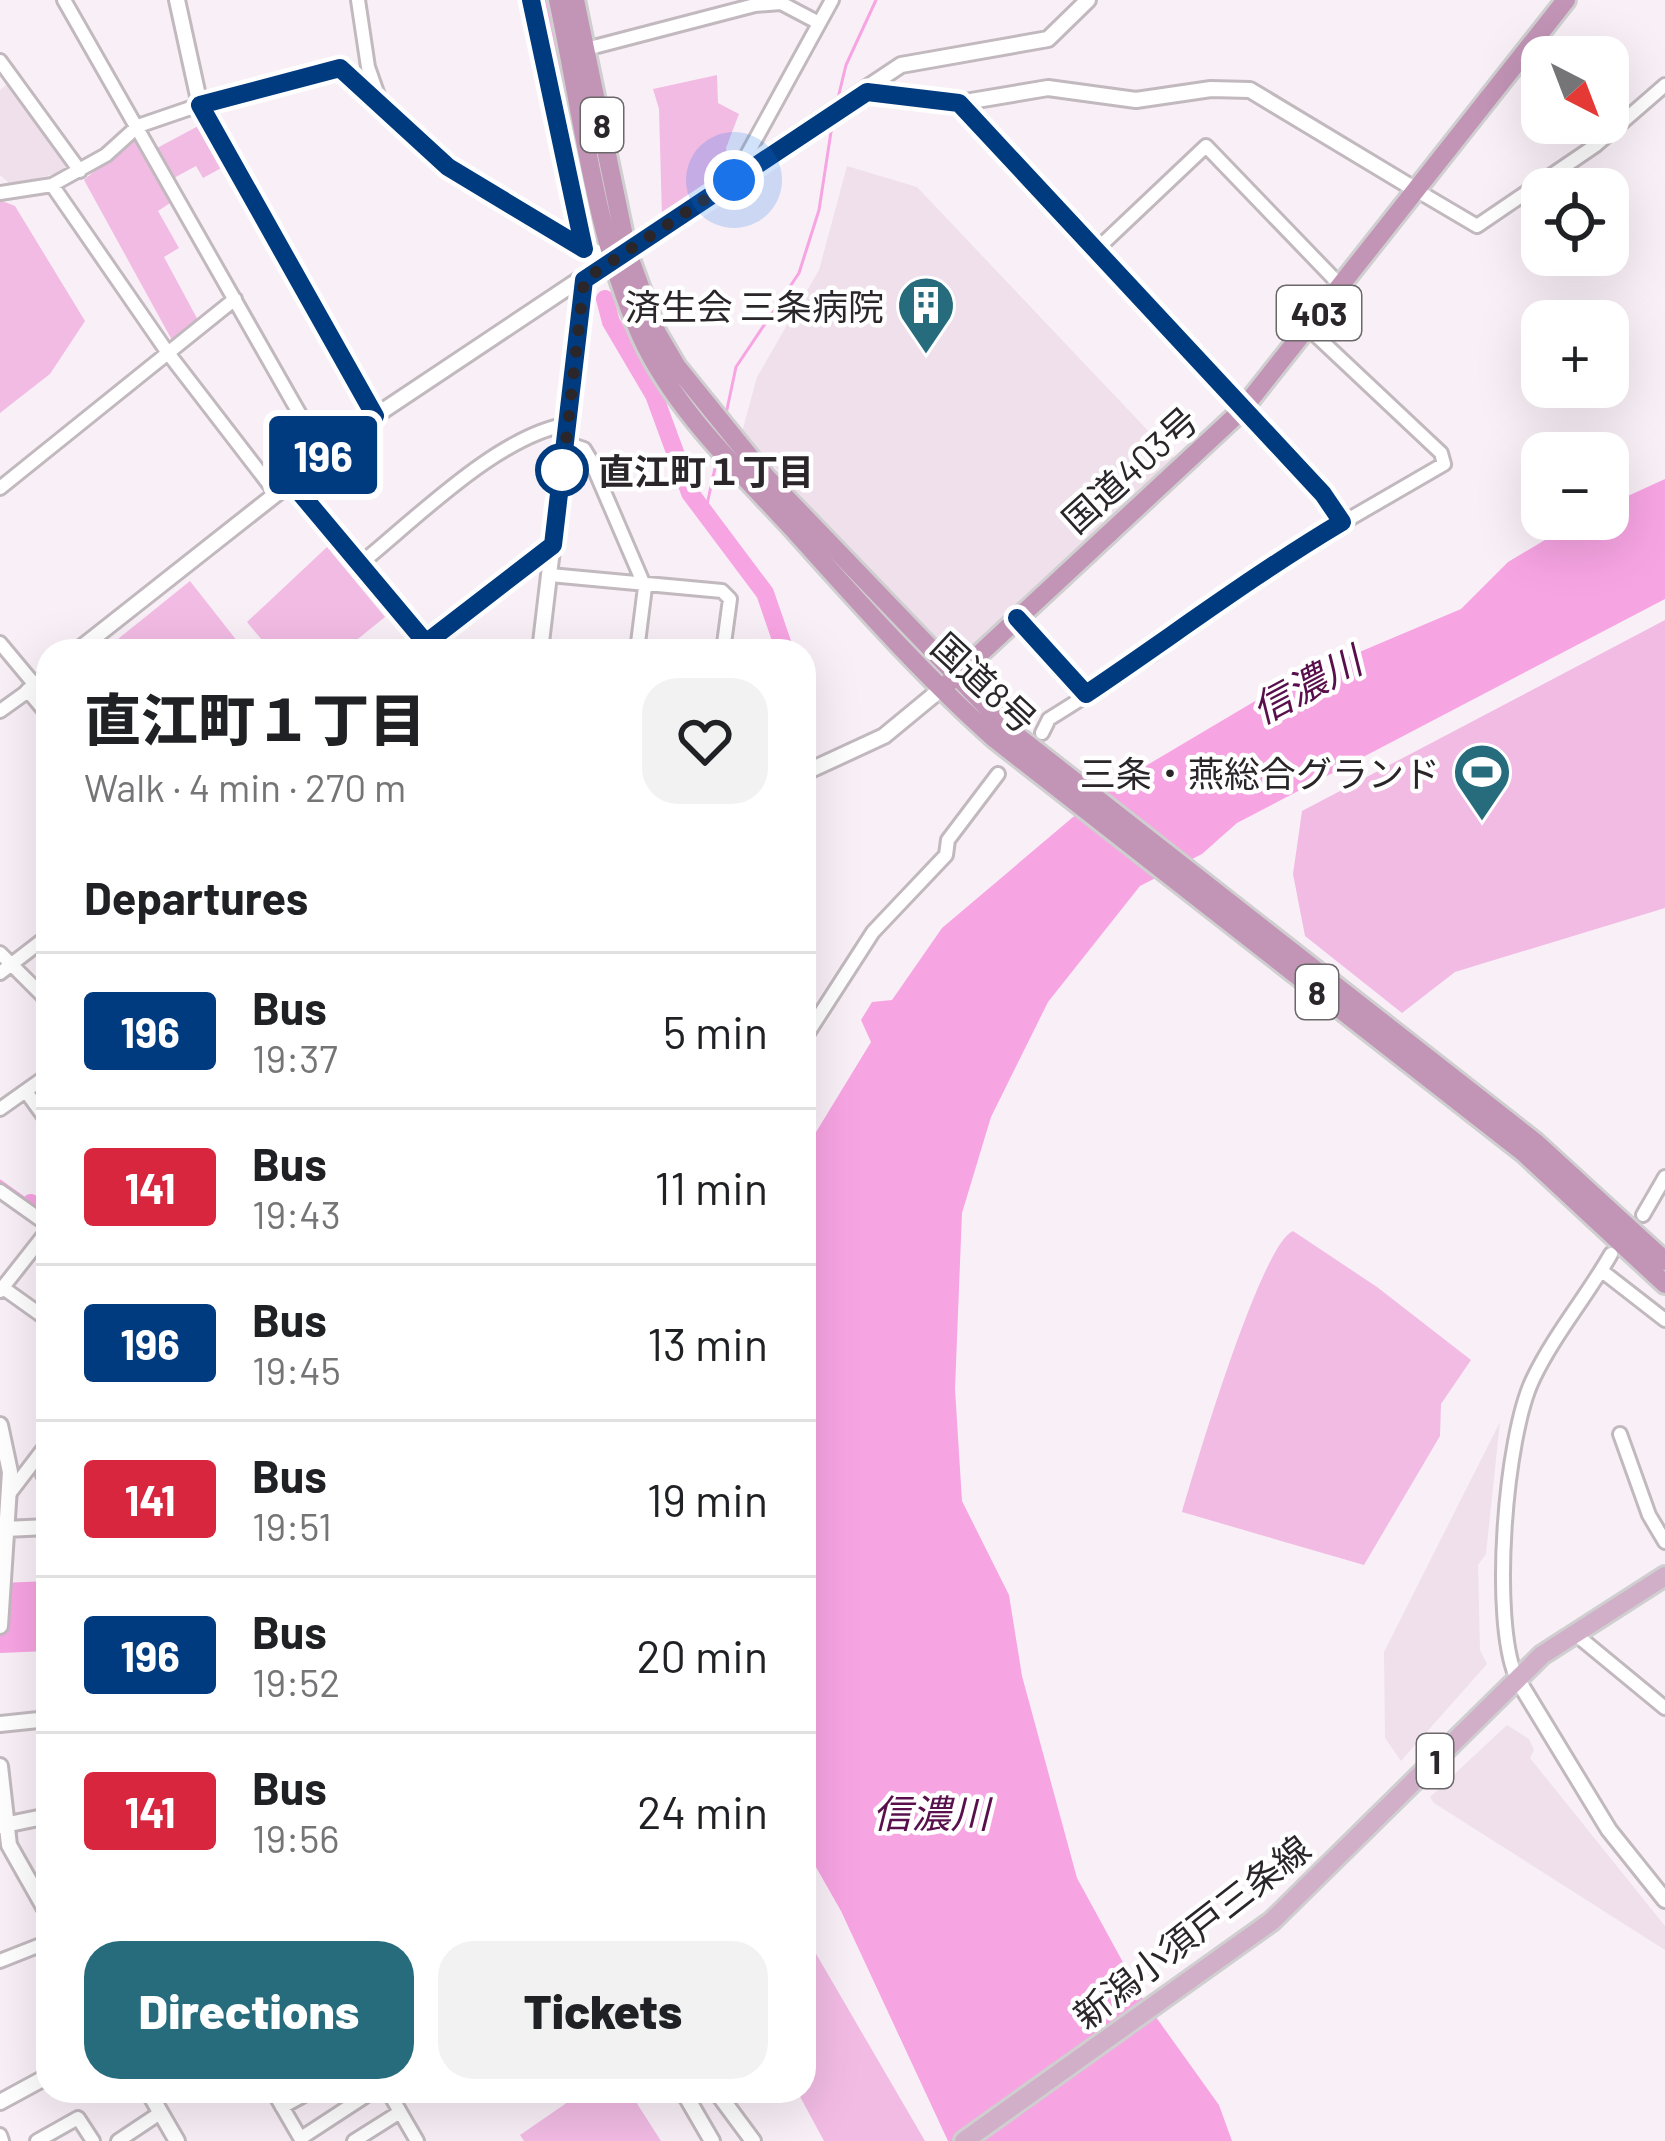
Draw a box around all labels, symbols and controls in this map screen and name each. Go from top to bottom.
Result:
north arrow [1521,36,1629,144]
map controls [1521,36,1629,540]
road number: 8 [581,98,623,152]
your location [704,150,764,210]
button: locate [1521,168,1629,276]
building icon: 済生会 三条病院 [895,274,957,356]
place label: 済生会 三条病院 [625,284,884,327]
road number: 403 [1277,286,1361,340]
button: + [1521,300,1629,408]
street label: 国道403号 [1053,397,1205,541]
line badge: 196 [254,416,392,494]
text: 196 [293,430,353,480]
button: − [1521,432,1629,540]
marker: 直江町１丁目 [537,445,587,495]
place label: 直江町１丁目 [598,449,814,492]
street label: 国道8号 [924,623,1046,741]
water label: 信濃川 [1243,634,1372,732]
button: heart [642,678,768,804]
text: 直江町１丁目 [84,684,426,752]
sports icon: 三条・燕総合グランド [1451,741,1513,823]
place label: 三条・燕総合グランド [1080,751,1440,794]
text: Walk · 4 min · 270 m [84,763,406,810]
text: Departures [84,870,308,924]
road number: 8 [1296,965,1338,1019]
text: Bus [252,980,327,1034]
text: 5 min [663,1004,768,1058]
text: 196 [120,1006,180,1056]
text: 19:37 [252,1034,338,1081]
text: Bus [252,1136,327,1190]
text: 11 min [654,1160,768,1214]
text: 141 [124,1162,176,1212]
text: 19:43 [252,1190,341,1237]
text: Bus [252,1292,327,1346]
text: 13 min [647,1316,768,1370]
text: 196 [120,1318,180,1368]
text: 19:45 [252,1346,341,1393]
text: Bus [252,1448,327,1502]
text: 19 min [647,1472,768,1526]
text: 141 [124,1474,176,1524]
text: 19:51 [252,1502,332,1549]
text: Bus [252,1604,327,1658]
text: 20 min [637,1628,768,1682]
text: 196 [120,1630,180,1680]
text: 19:52 [252,1658,340,1705]
road number: 1 [1417,1734,1453,1788]
text: Bus [252,1760,327,1814]
text: 24 min [637,1784,768,1838]
text: 141 [124,1786,176,1836]
water label: 信濃川 [872,1789,993,1836]
text: 19:56 [252,1814,339,1861]
street label: 新潟小須戸三条線 [1064,1825,1318,2037]
button: Directions [84,1941,414,2079]
button: Tickets [438,1941,768,2079]

